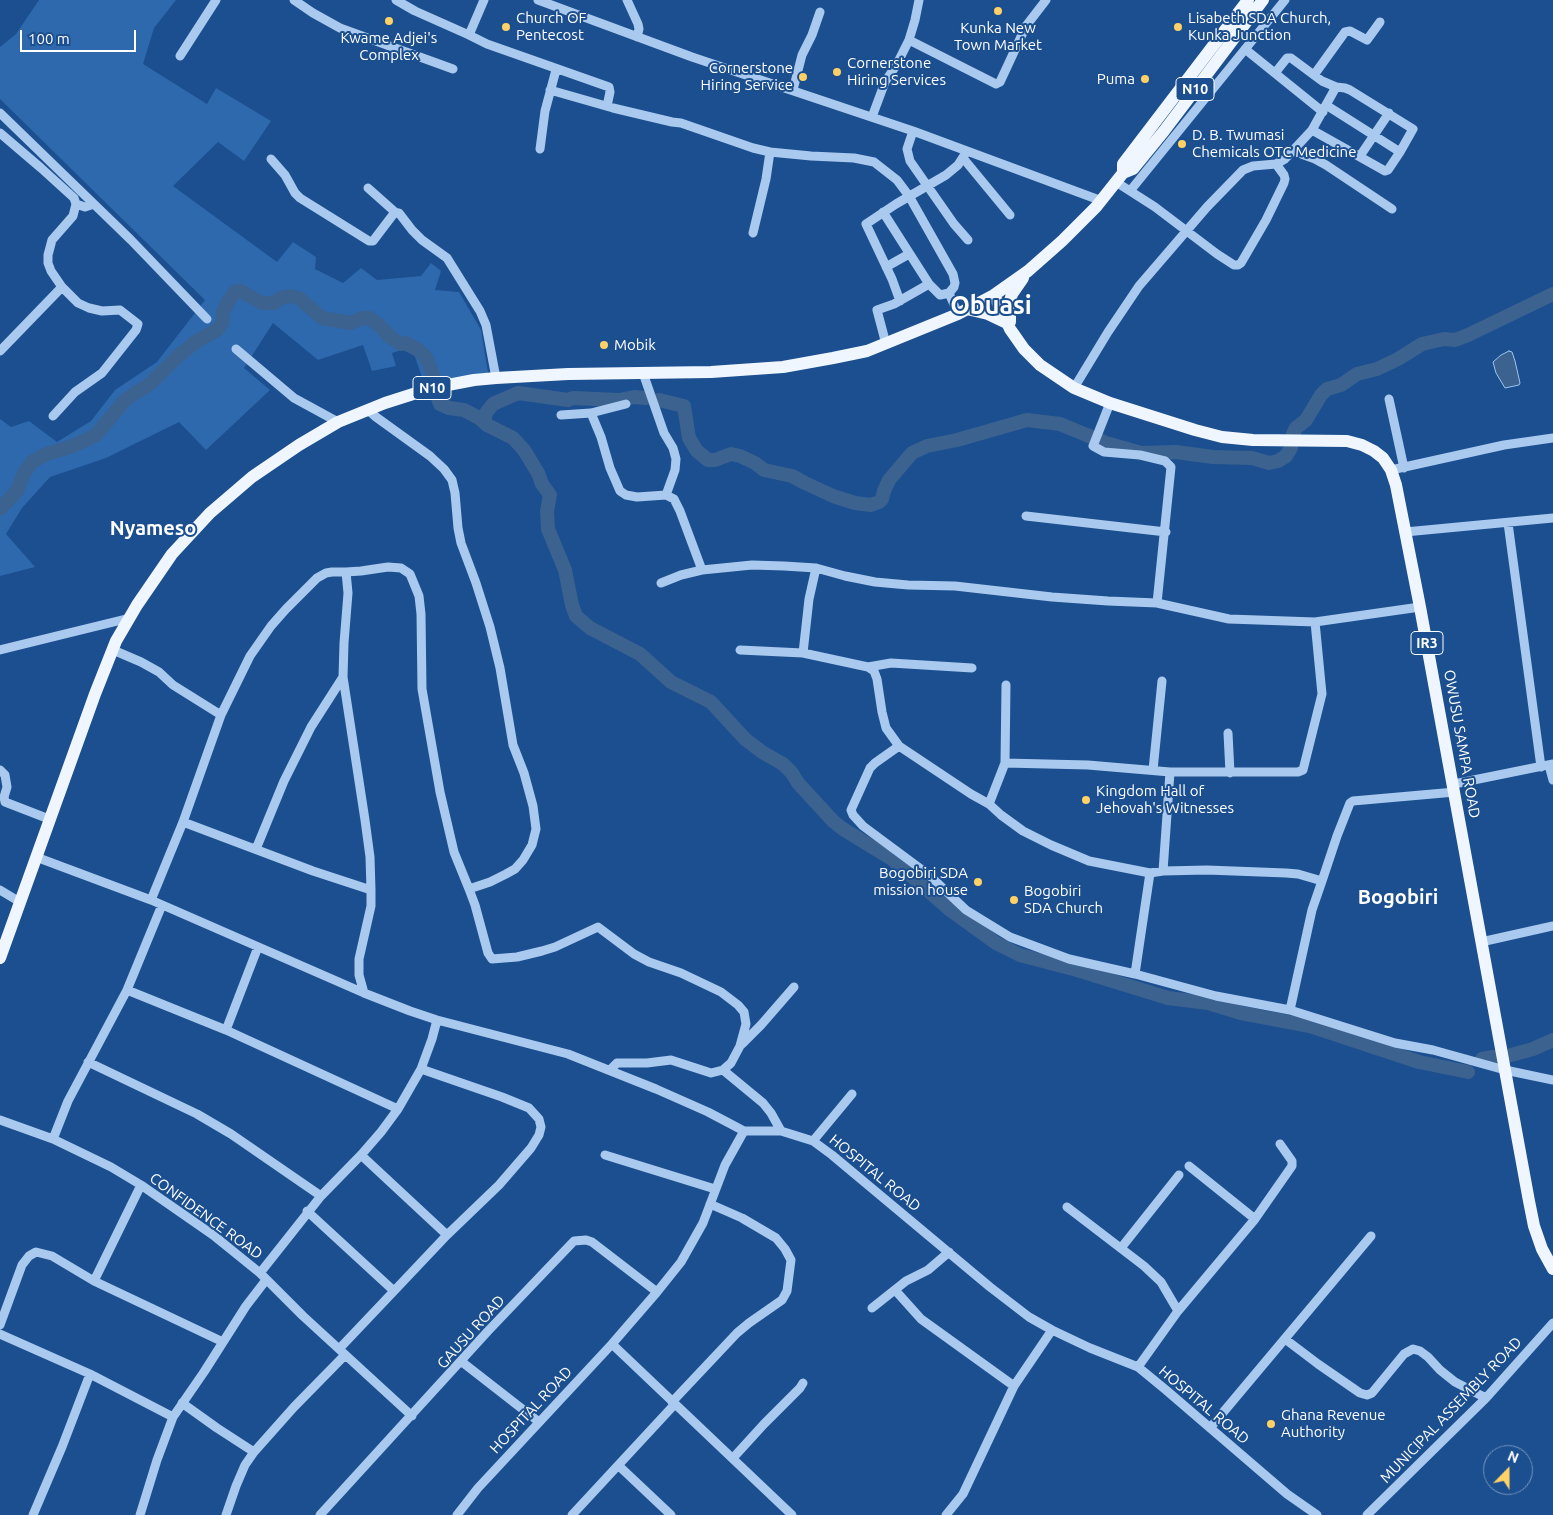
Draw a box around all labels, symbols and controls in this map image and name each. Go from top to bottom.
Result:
marker: Kunka New Town Market [992,5,1004,17]
place label: Church OF Pentecost [516,9,586,44]
place label: Lisabeth SDA Church, Kunka Junction [1188,9,1331,44]
marker: Kwame Adjei's Complex [383,15,395,27]
place label: Kunka New Town Market [954,19,1042,54]
scale bar [22,20,139,52]
marker: Church OF Pentecost [500,21,512,33]
marker: Lisabeth SDA Church, Kunka Junction [1172,21,1184,33]
place label: Kwame Adjei's Complex [341,29,437,64]
text: 100 m [28,30,70,47]
place label: Cornerstone Hiring Services [847,54,946,89]
place label: Cornerstone Hiring Service [701,59,793,94]
marker: Cornerstone Hiring Services [831,66,843,78]
place label: Puma [1097,70,1135,88]
marker: Cornerstone Hiring Service [797,71,809,83]
marker: Puma [1139,73,1151,85]
road number: N10 [1176,78,1214,100]
place label: D. B. Twumasi Chemicals OTC Medicine [1192,126,1356,161]
marker: D. B. Twumasi Chemicals OTC Medicine [1176,138,1188,150]
district label: Obuasi [950,291,1032,321]
place label: Mobik [614,336,656,354]
marker: Mobik [598,339,610,351]
road number: N10 [413,376,451,399]
district label: Nyameso [110,516,196,540]
road number: IR3 [1411,632,1443,654]
street label: OWUSU SAMPA ROAD [1440,668,1484,820]
place label: Kingdom Hall of Jehovah's Witnesses [1096,782,1234,817]
marker: Kingdom Hall of Jehovah's Witnesses [1080,794,1092,806]
place label: Bogobiri SDA mission house [873,864,968,899]
marker: Bogobiri SDA mission house [972,876,984,888]
place label: Bogobiri SDA Church [1024,882,1103,917]
district label: Bogobiri [1358,885,1438,909]
marker: Bogobiri SDA Church [1008,894,1020,906]
street label: HOSPITAL ROAD [826,1131,924,1215]
street label: CONFIDENCE ROAD [146,1169,266,1263]
street label: GAUSU ROAD [433,1292,509,1372]
street label: MUNICIPAL ASSEMBLY ROAD [1376,1333,1526,1487]
street label: HOSPITAL ROAD [1155,1362,1253,1448]
street label: HOSPITAL ROAD [486,1363,576,1457]
place label: Ghana Revenue Authority [1281,1406,1386,1441]
marker: Ghana Revenue Authority [1265,1418,1277,1430]
north arrow [1483,1445,1533,1495]

